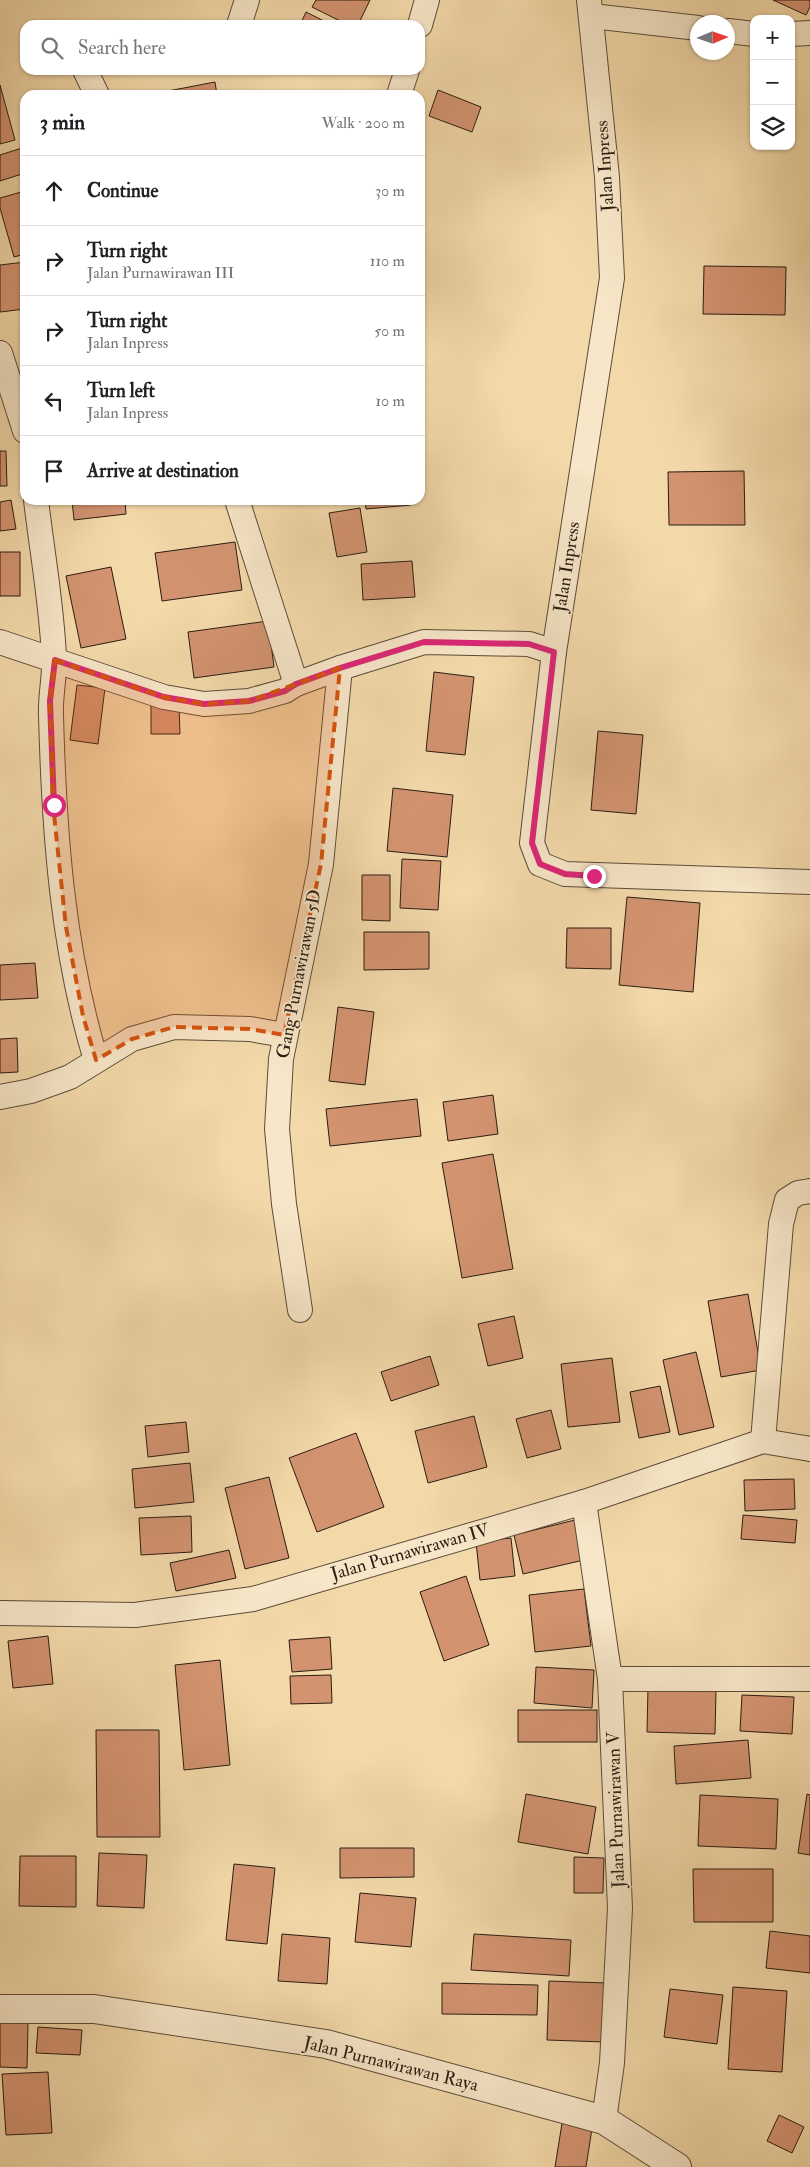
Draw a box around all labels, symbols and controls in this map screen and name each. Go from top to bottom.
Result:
north arrow [690,15,735,60]
map controls [750,15,795,150]
button: + [750,15,795,60]
search box [20,20,425,75]
icon: search [38,34,66,62]
text: Search here [78,36,166,60]
button: − [750,60,795,105]
button: layers [750,105,795,150]
text: 3 min [40,109,85,136]
text: Walk · 200 m [322,113,405,133]
street label: Jalan Inpress [590,120,620,213]
icon: ahead [40,177,68,205]
text: Continue [87,179,158,203]
text: 30 m [375,181,405,201]
text: Turn right [87,239,167,263]
icon: right [40,247,68,275]
text: 110 m [370,251,405,271]
text: Jalan Purnawirawan III [87,263,234,283]
text: Turn right [87,309,167,333]
icon: right [40,317,68,345]
text: 50 m [374,321,405,341]
text: Jalan Inpress [87,333,168,353]
text: Turn left [87,379,155,403]
icon: left [40,387,68,415]
text: 10 m [375,391,405,411]
text: Jalan Inpress [87,403,168,423]
icon: arrive [40,457,68,485]
text: Arrive at destination [87,459,239,483]
street label: Jalan Inpress [548,520,586,615]
route start [43,794,66,817]
route end [583,865,606,888]
street label: Gang Purnawirawan 5D [271,888,327,1060]
street label: Jalan Purnawirawan IV [327,1518,493,1586]
street label: Jalan Purnawirawan V [602,1730,630,1890]
street label: Jalan Purnawirawan Raya [300,2031,481,2097]

